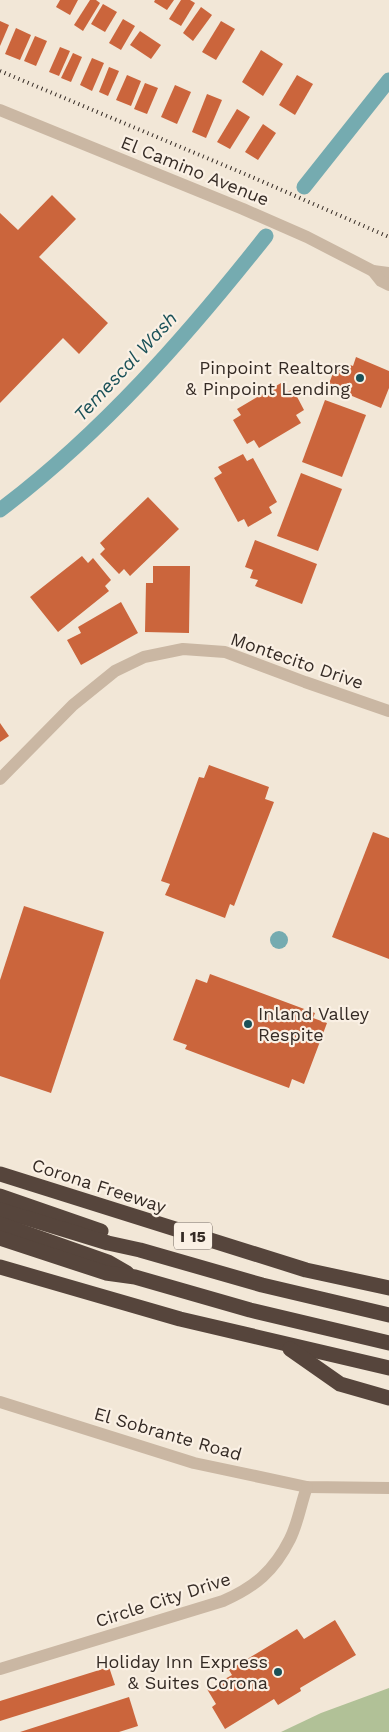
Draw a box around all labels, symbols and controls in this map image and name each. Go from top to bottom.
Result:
street label: El Camino Avenue [118,131,272,210]
water label: Temescal Wash [69,307,182,426]
place label: Pinpoint Realtors & Pinpoint Lending [185,357,350,399]
marker: Pinpoint Realtors & Pinpoint Lending [354,372,366,384]
street label: Montecito Drive [228,628,366,693]
place label: Inland Valley Respite [258,1003,370,1045]
marker: Inland Valley Respite [242,1018,254,1030]
street label: Corona Freeway [29,1154,170,1217]
road number: I 15 [174,1222,212,1250]
street label: El Sobrante Road [92,1402,244,1465]
street label: Circle City Drive [93,1568,233,1631]
place label: Holiday Inn Express & Suites Corona [95,1651,268,1693]
marker: Holiday Inn Express & Suites Corona [272,1666,284,1678]

